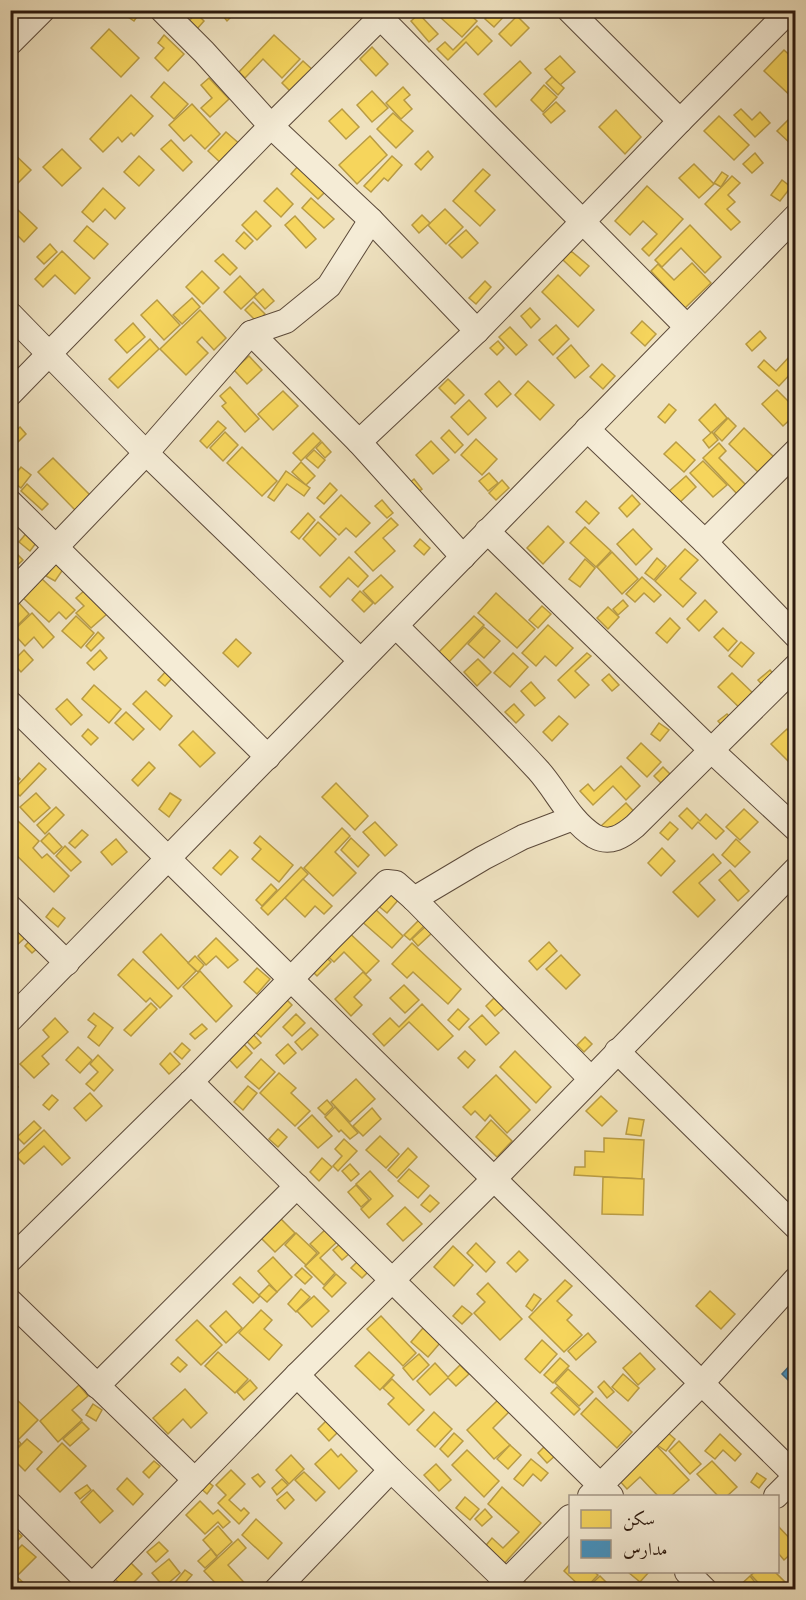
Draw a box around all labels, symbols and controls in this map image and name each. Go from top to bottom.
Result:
legend [569,1495,779,1573]
text: سكن [623,1507,655,1532]
text: مدارس [623,1537,667,1562]

